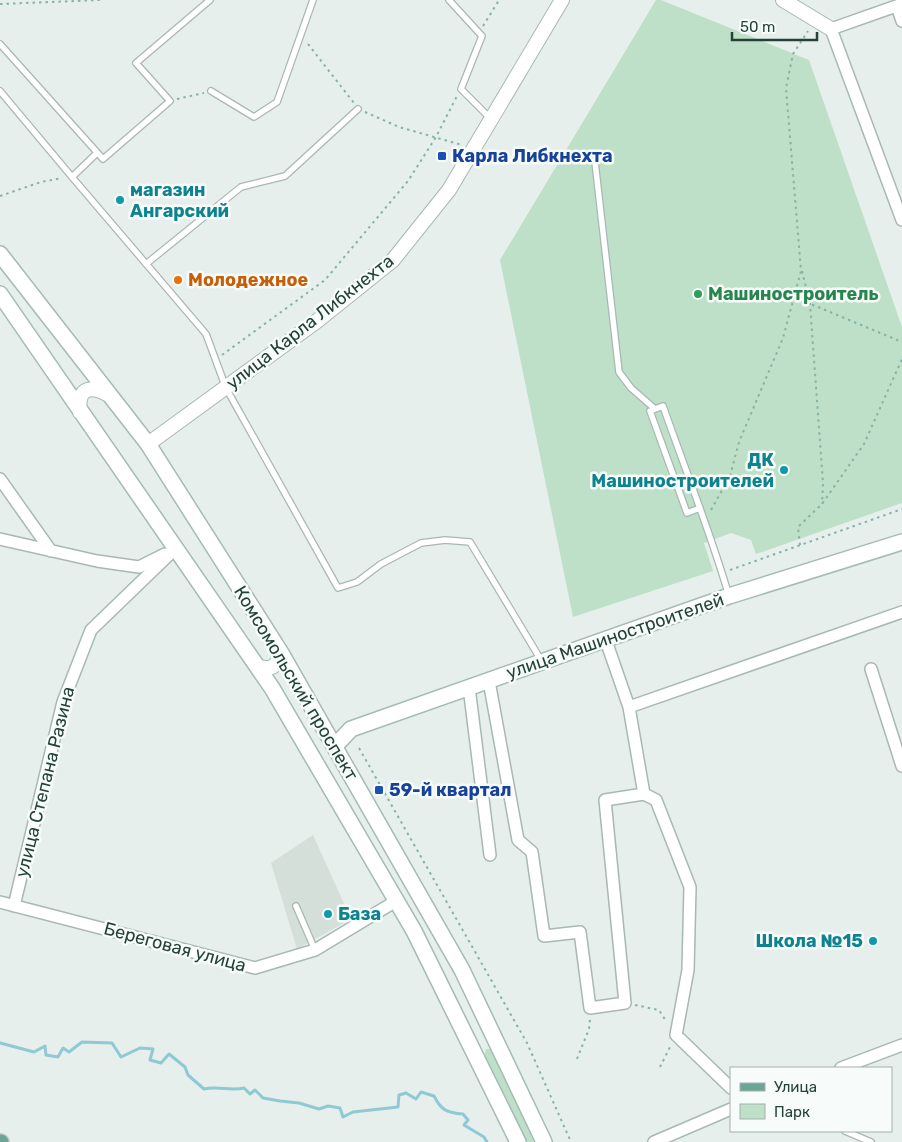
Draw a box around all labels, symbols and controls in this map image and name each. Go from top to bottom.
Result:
scale bar [732,10,817,42]
text: 50 m [740,18,775,36]
place label: Карла Либкнехта [452,145,613,167]
marker: Карла Либкнехта [436,150,448,162]
place label: магазин Ангарский [130,179,229,222]
marker: магазин Ангарский [114,194,126,206]
street label: улица Карла Либкнехта [222,250,398,394]
place label: Молодежное [188,269,308,291]
marker: Молодежное [172,274,184,286]
place label: Машиностроитель [708,283,879,305]
marker: Машиностроитель [692,288,704,300]
place label: ДК Машиностроителей [591,449,774,492]
marker: ДК Машиностроителей [778,464,790,476]
street label: Комсомольский проспект [229,582,363,784]
street label: улица Машиностроителей [503,588,727,684]
street label: улица Степана Разина [11,684,79,880]
place label: 59-й квартал [389,779,511,801]
marker: 59-й квартал [373,784,385,796]
place label: База [338,903,381,925]
marker: База [322,908,334,920]
street label: Береговая улица [101,917,249,977]
place label: Школа №15 [756,930,863,952]
marker: Школа №15 [867,935,879,947]
legend [730,1067,892,1132]
text: Улица [774,1078,817,1096]
text: Парк [774,1103,810,1121]

